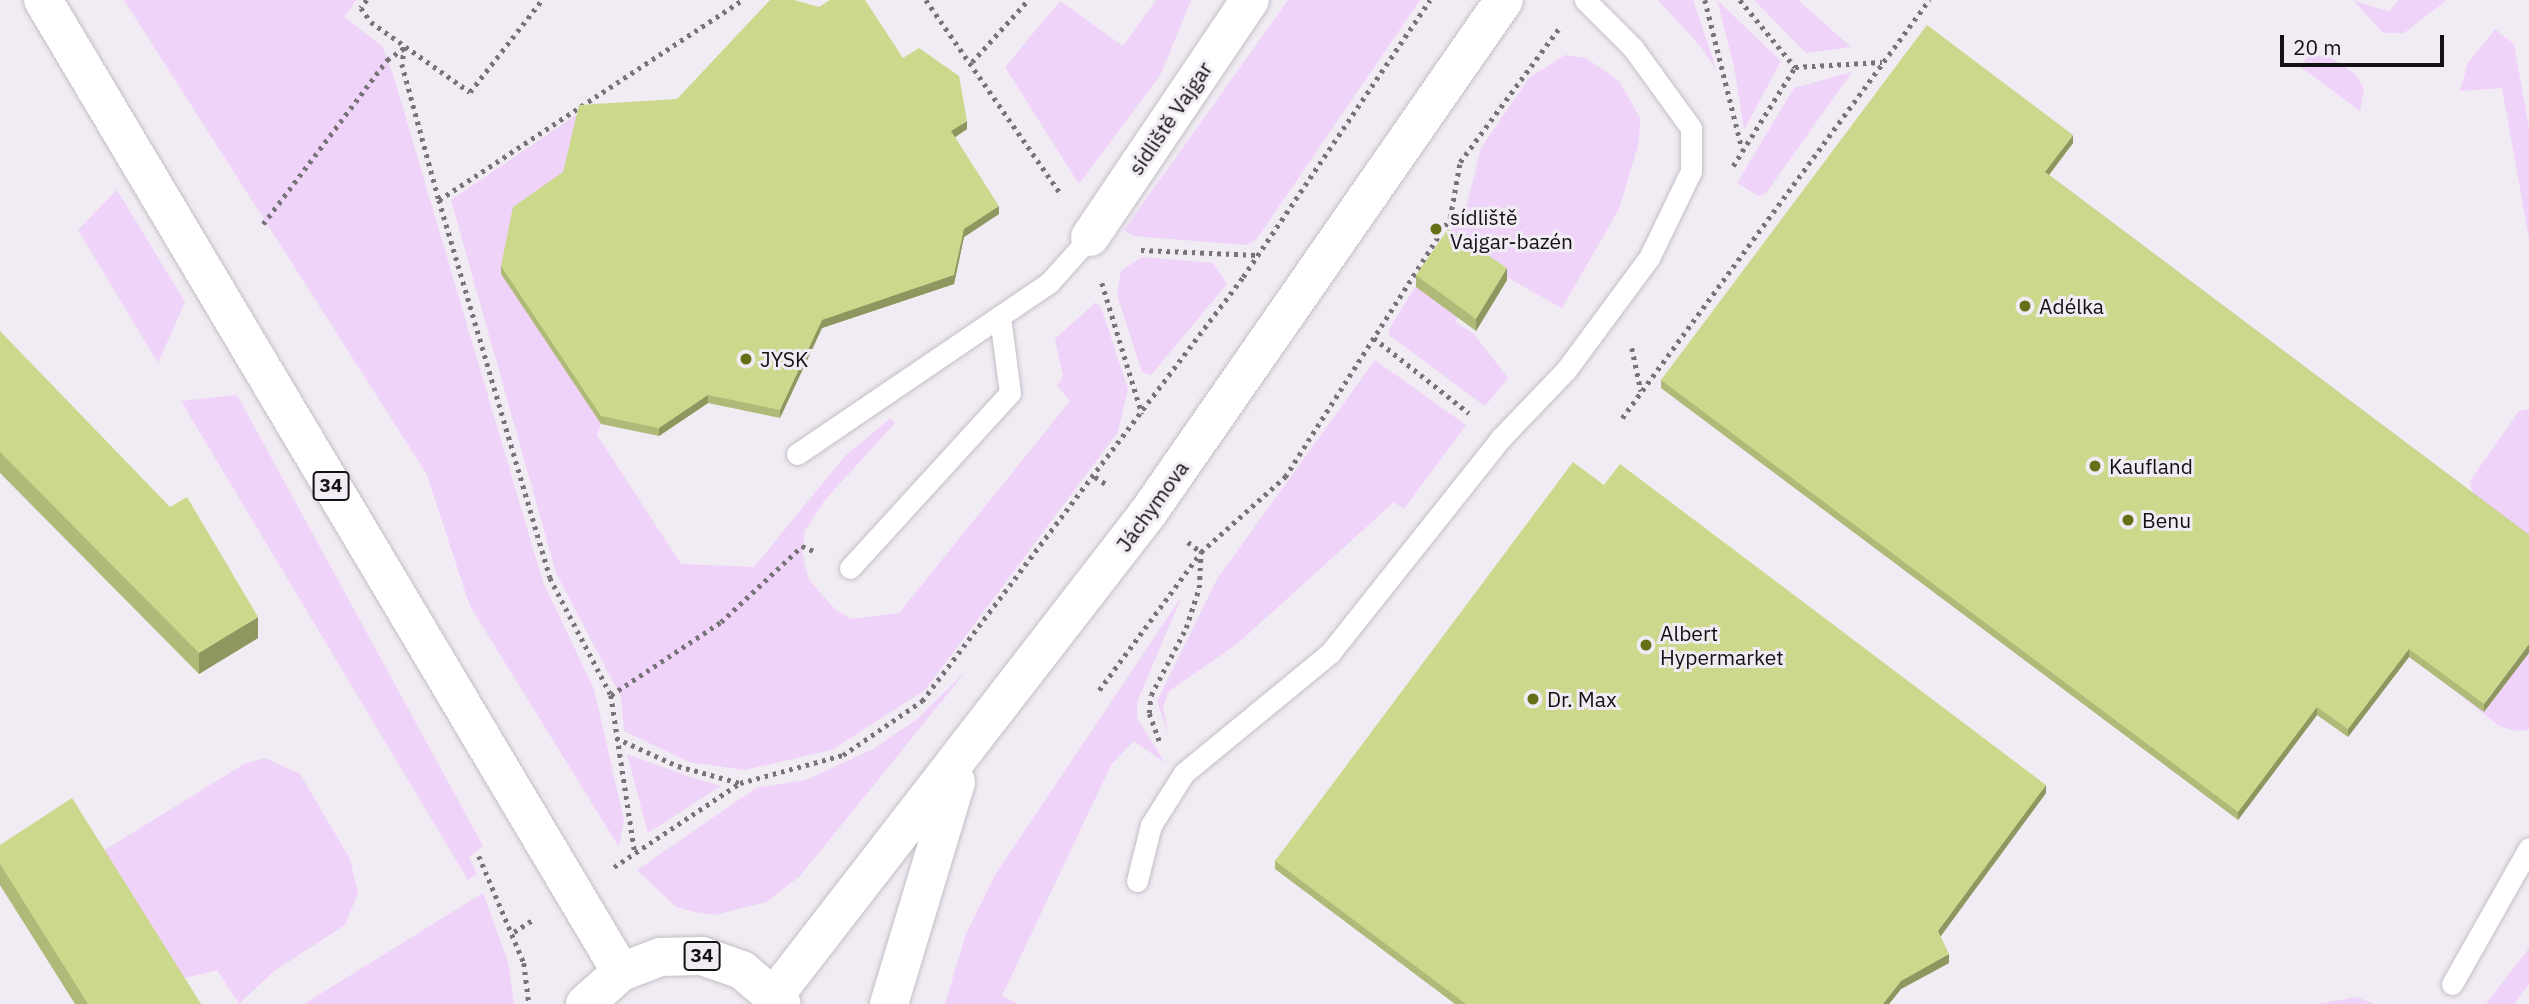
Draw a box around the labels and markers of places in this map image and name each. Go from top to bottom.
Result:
place label: sídliště Vajgar-bazén [1450,204,1573,254]
marker: sídliště Vajgar-bazén [1428,221,1444,237]
place label: Adélka [2039,293,2104,319]
marker: Adélka [2017,298,2033,314]
place label: JYSK [760,346,808,372]
marker: JYSK [738,351,754,367]
place label: Kaufland [2109,453,2193,479]
marker: Kaufland [2087,458,2103,474]
place label: Benu [2142,507,2191,533]
marker: Benu [2120,512,2136,528]
place label: Albert Hypermarket [1660,620,1784,670]
marker: Albert Hypermarket [1638,637,1654,653]
place label: Dr. Max [1547,686,1617,712]
marker: Dr. Max [1525,691,1541,707]

